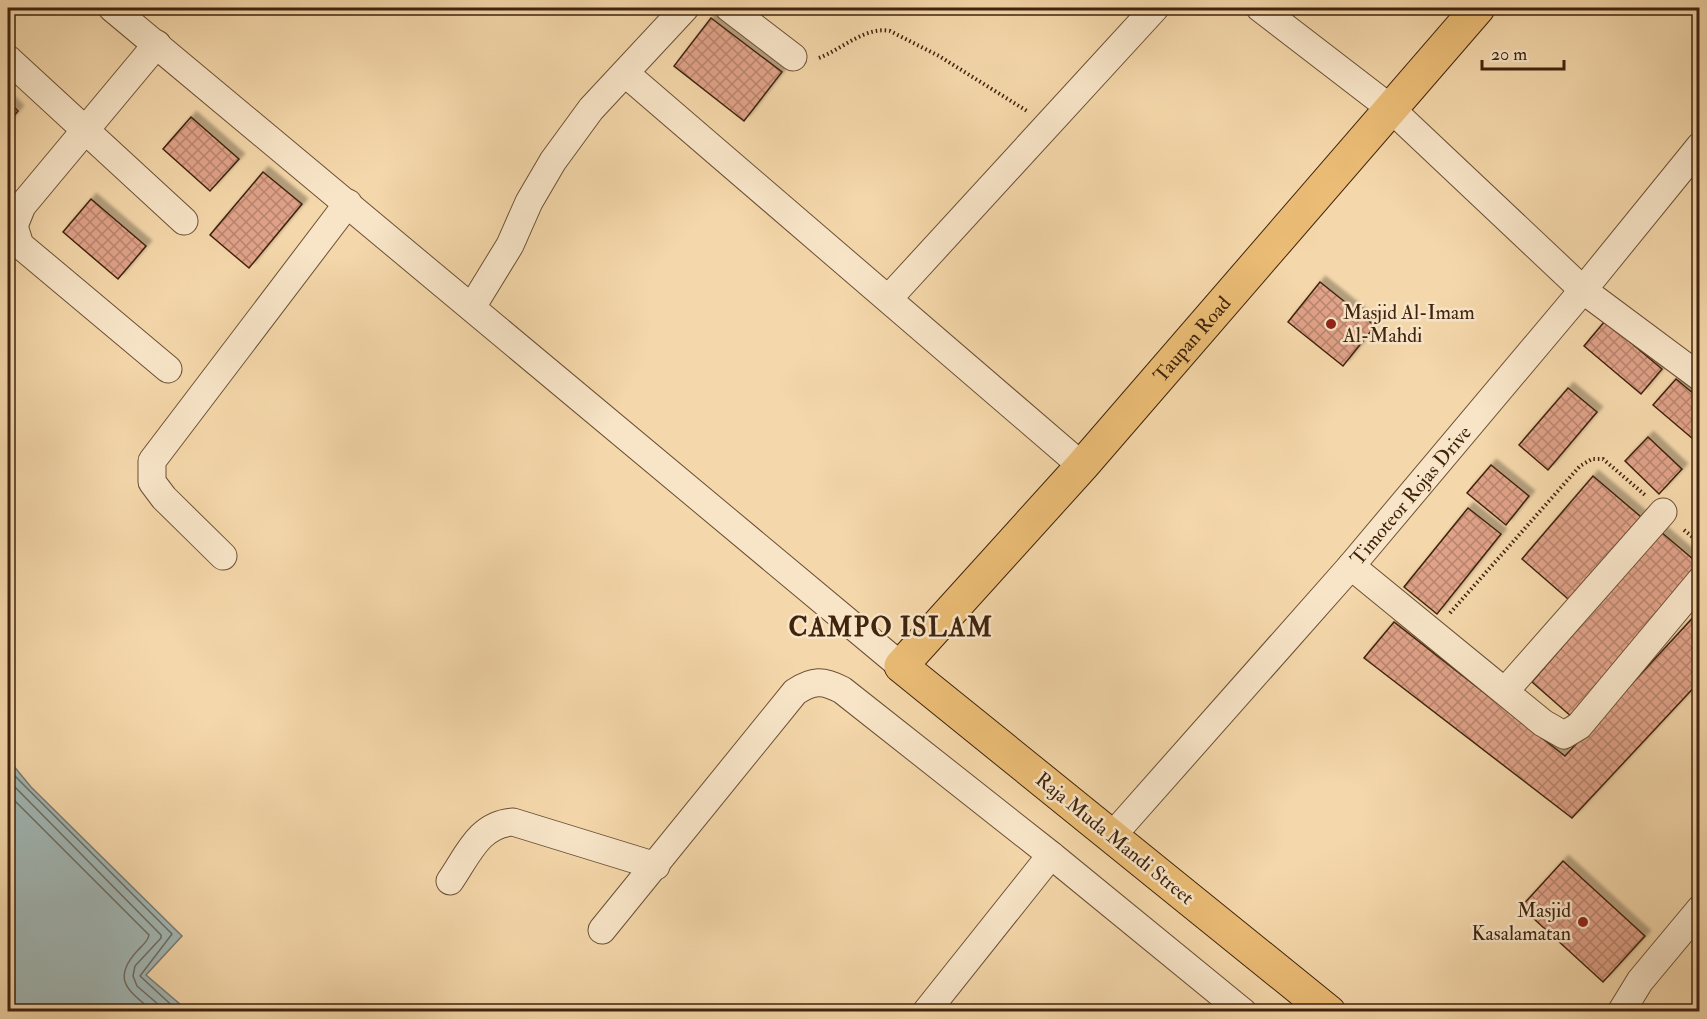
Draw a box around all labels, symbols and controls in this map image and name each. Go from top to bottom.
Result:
scale bar [1482,33,1564,71]
text: 20 m [1491,43,1527,66]
street label: Taupan Road [1148,291,1236,388]
place label: Masjid Al-Imam Al-Mahdi [1342,300,1475,348]
marker: Masjid Al-Imam Al-Mahdi [1324,317,1338,331]
street label: Timoteor Rojas Drive [1345,421,1477,570]
district label: CAMPO ISLAM [788,612,994,644]
street label: Raja Muda Mandi Street [1030,767,1199,910]
place label: Masjid Kasalamatan [1472,898,1571,946]
marker: Masjid Kasalamatan [1576,915,1590,929]

